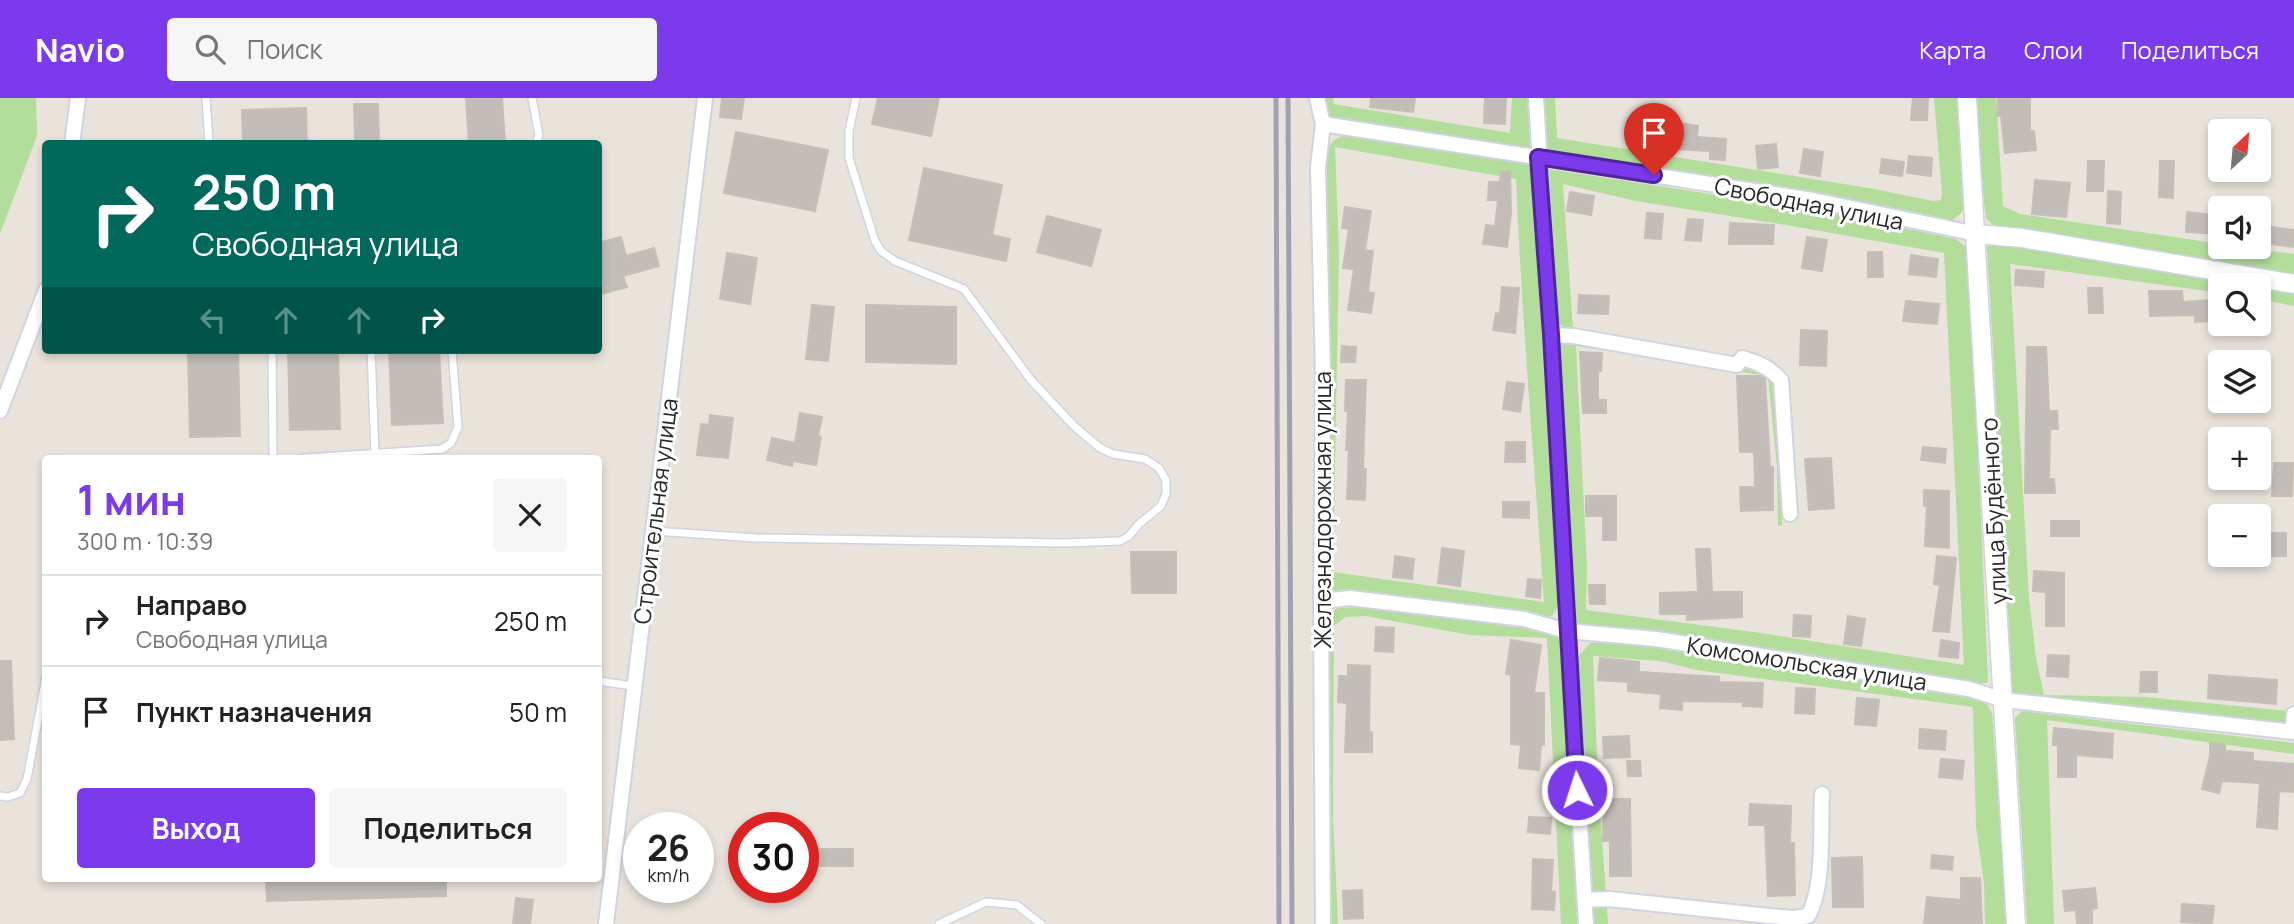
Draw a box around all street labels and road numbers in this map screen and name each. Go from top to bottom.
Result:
street label: Свободная улица [1712,169,1906,237]
street label: Железнодорожная улица [1306,371,1338,649]
street label: Строительная улица [625,396,685,626]
street label: улица Будённого [1972,417,2014,605]
street label: Комсомольская улица [1685,628,1929,698]

